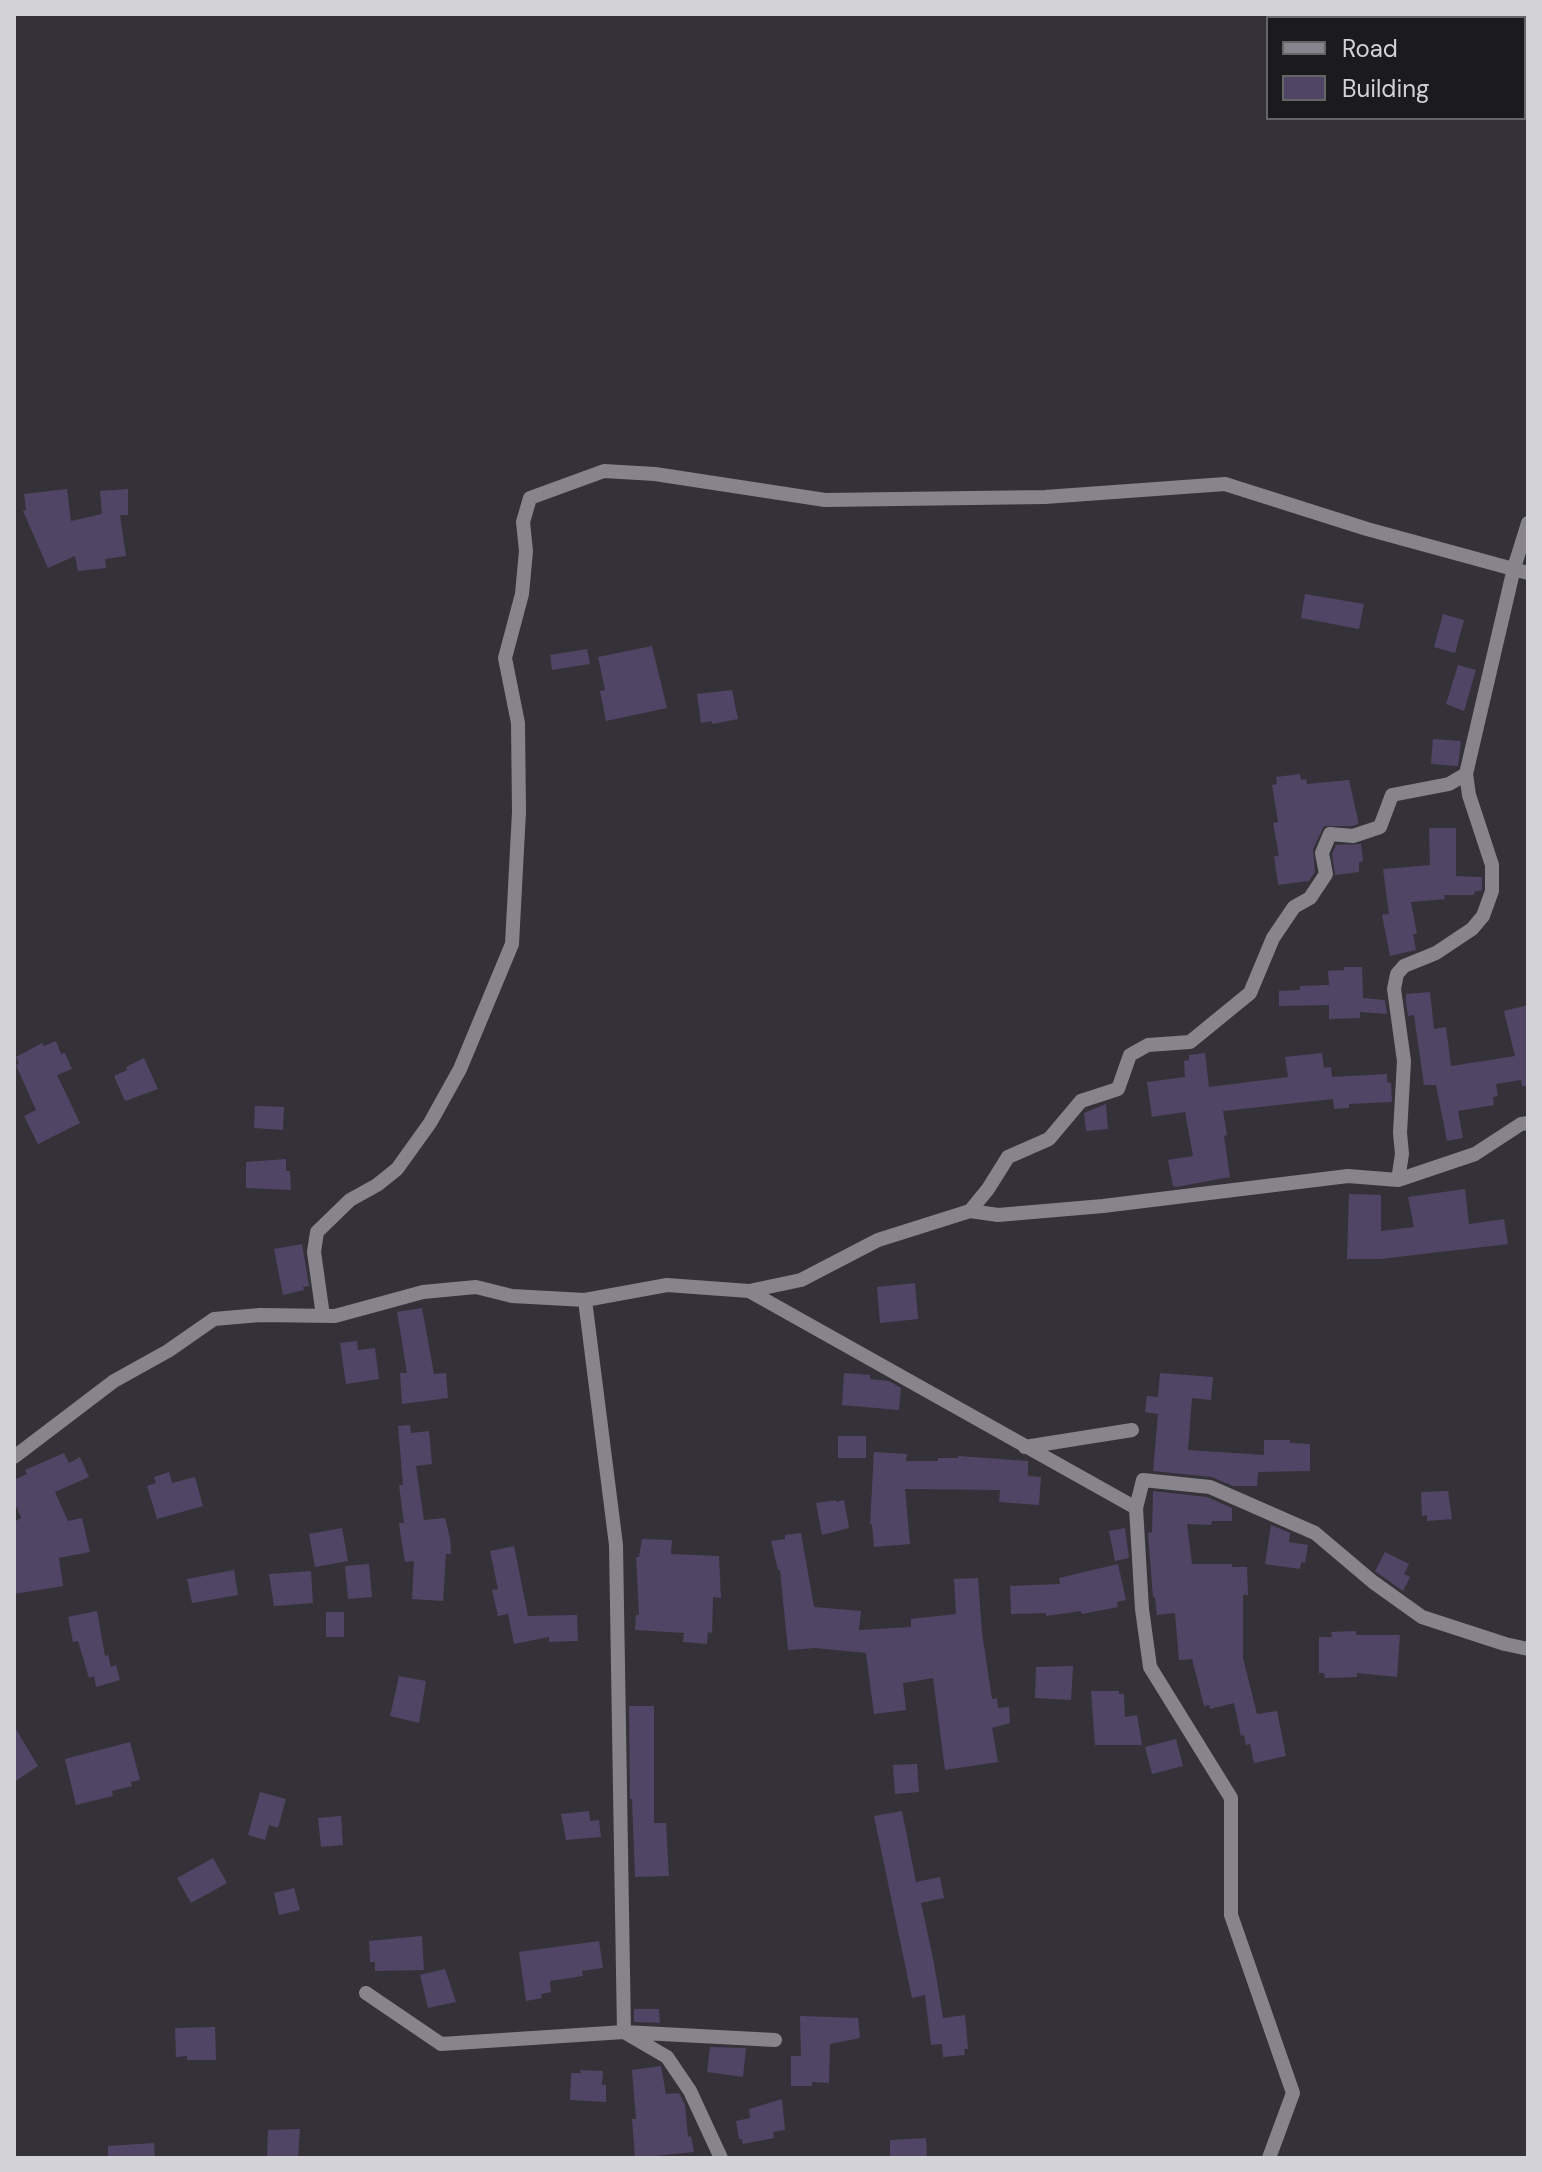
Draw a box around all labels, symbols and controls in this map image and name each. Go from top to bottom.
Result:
legend [1266,16,1526,120]
text: Road [1342,33,1398,64]
text: Building [1342,73,1429,104]

